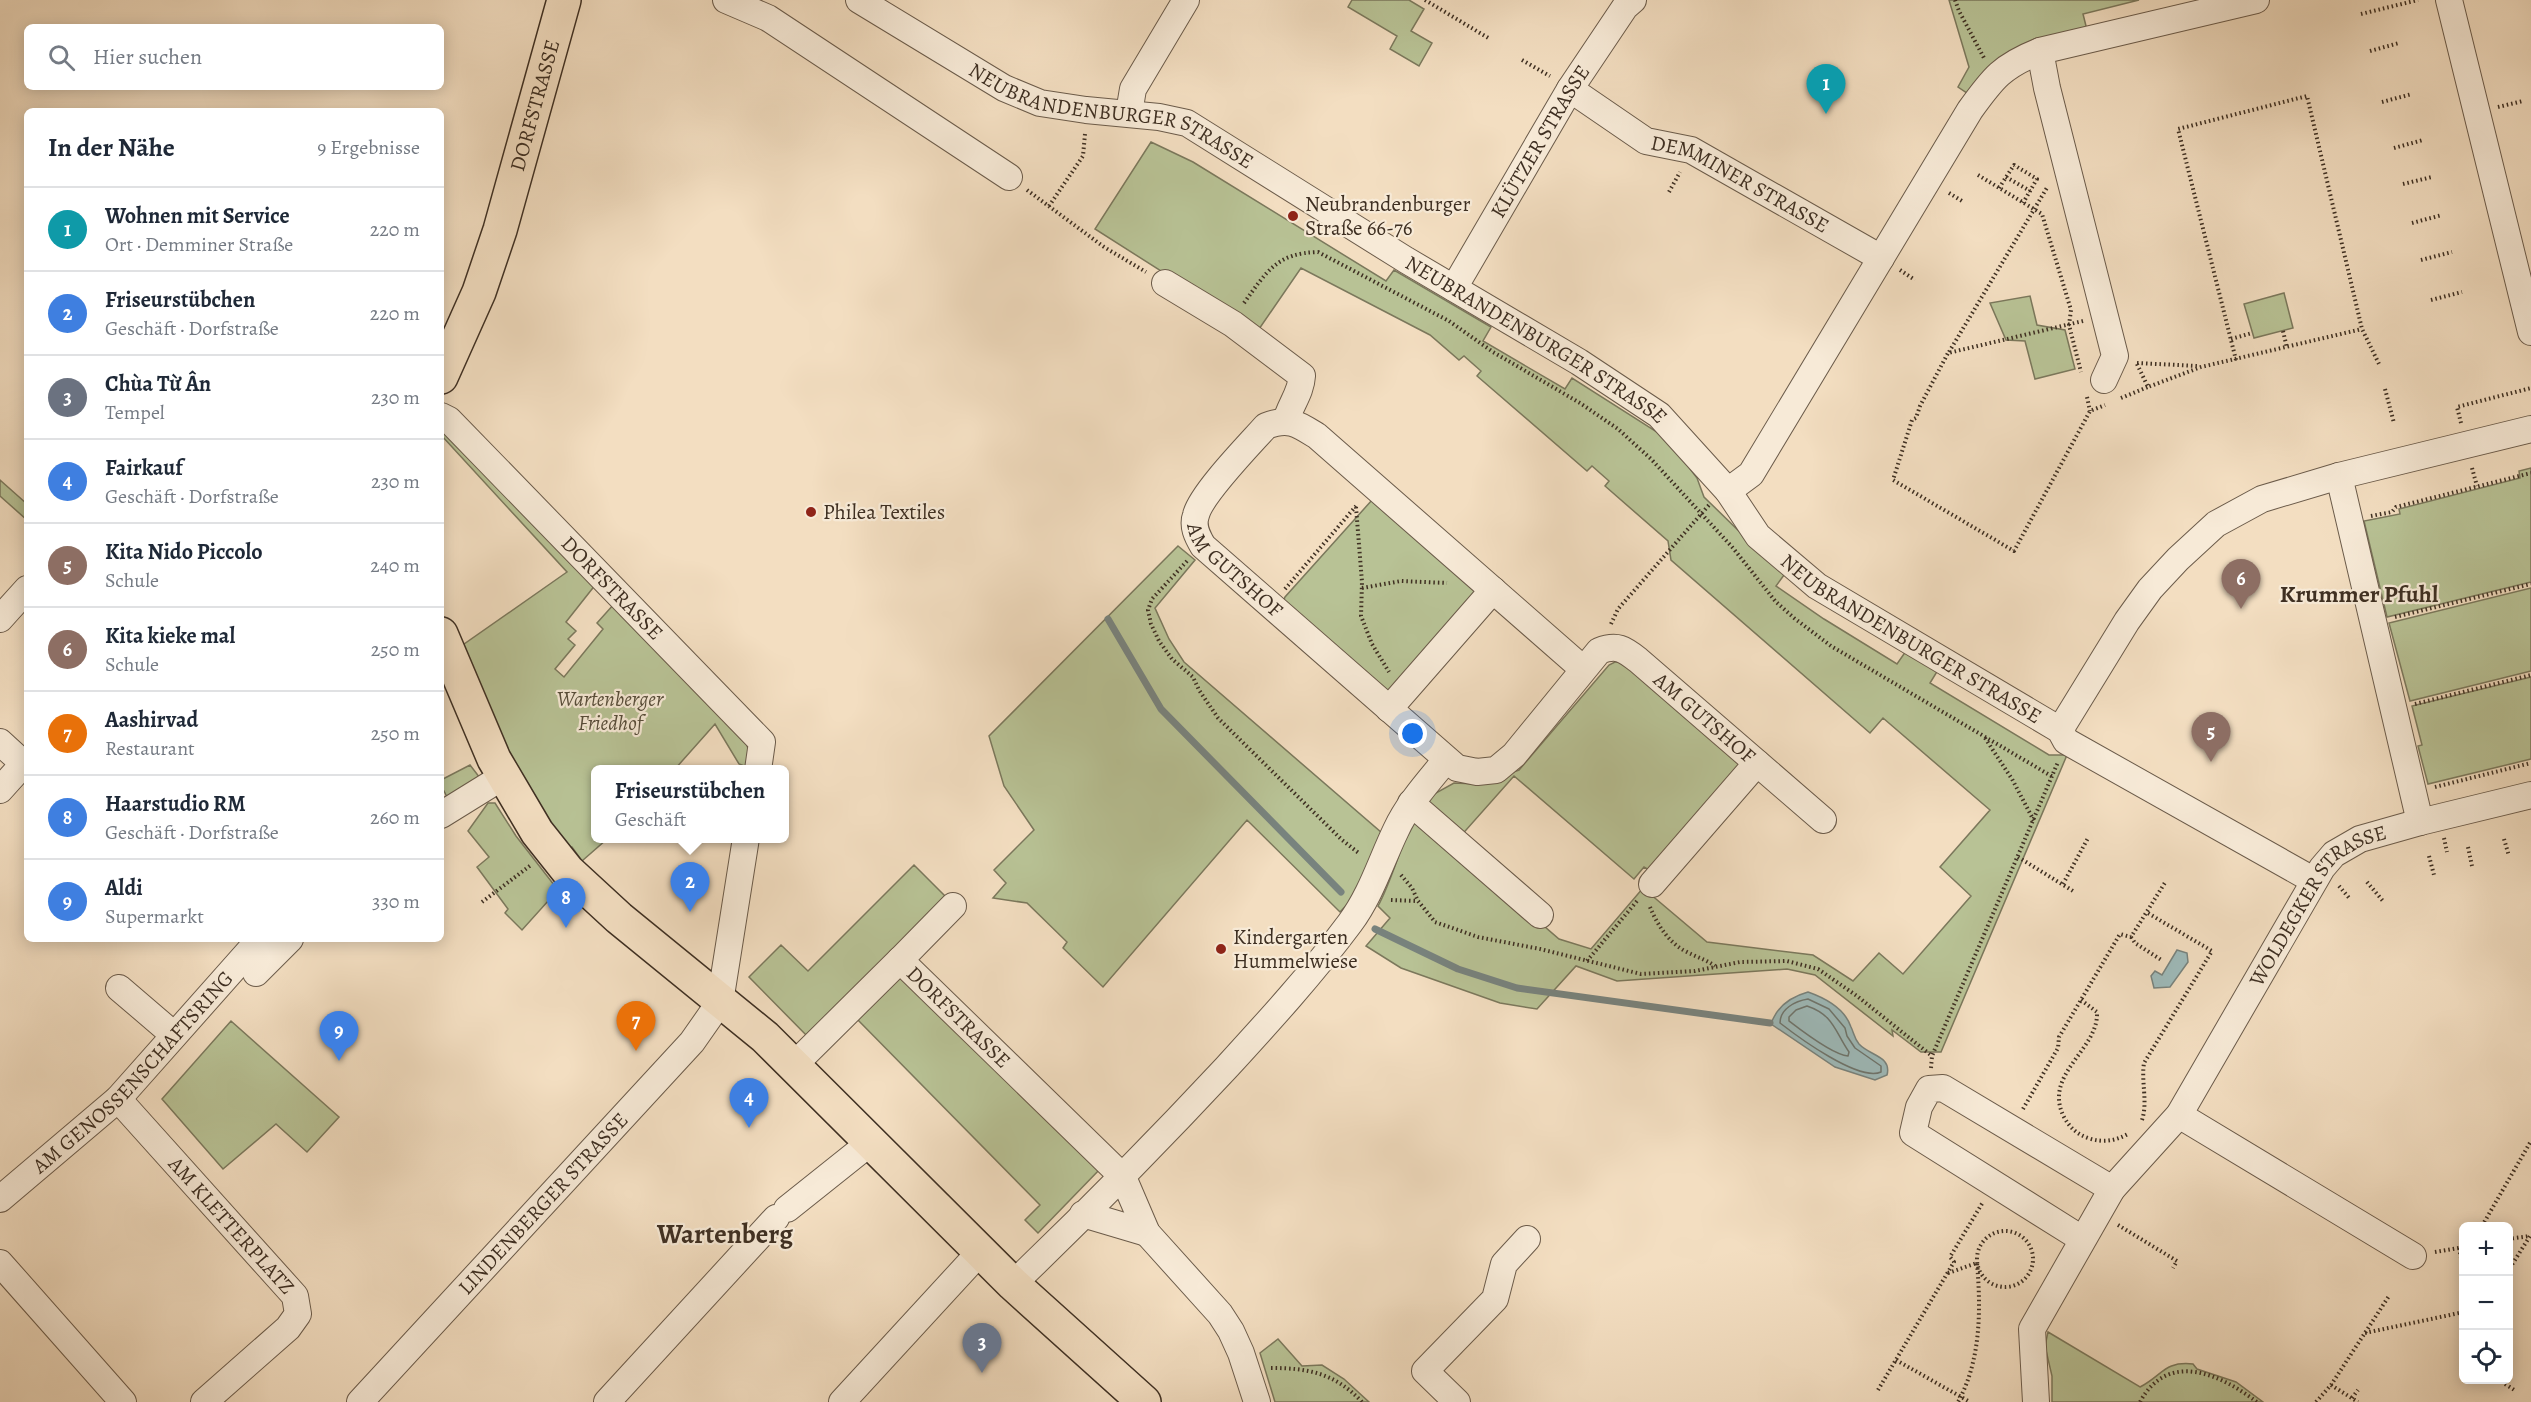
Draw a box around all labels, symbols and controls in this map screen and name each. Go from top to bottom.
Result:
search box [24,24,444,90]
street label: DORFSTRASSE [503,36,566,174]
icon: search [45,41,78,74]
text: Hier suchen [93,42,202,72]
street label: NEUBRANDENBURGER STRASSE [964,56,1259,175]
street label: KLÜTZER STRASSE [1484,59,1596,223]
pin: 1 [1806,64,1846,114]
street label: DEMMINER STRASSE [1648,128,1834,240]
text: In der Nähe [48,130,175,165]
text: 9 Ergebnisse [317,134,420,161]
place label: Neubrandenburger Straße 66-76 [1305,190,1470,242]
text: Wohnen mit Service [105,201,290,231]
marker: Neubrandenburger Straße 66-76 [1286,209,1300,223]
text: 1 [64,216,71,243]
text: 220 m [370,216,420,243]
text: Ort · Demminer Straße [105,231,293,258]
street label: NEUBRANDENBURGER STRASSE [1400,249,1674,430]
text: Friseurstübchen [105,285,255,315]
text: 2 [63,300,72,327]
text: 220 m [370,300,420,327]
text: Geschäft · Dorfstraße [105,315,279,342]
text: Chùa Từ Ân [105,369,211,399]
text: 3 [63,384,72,411]
text: 230 m [371,384,420,411]
text: Tempel [105,399,165,426]
text: Fairkauf [105,453,183,483]
text: 4 [63,468,72,495]
text: 230 m [371,468,420,495]
text: Geschäft · Dorfstraße [105,483,279,510]
place label: Philea Textiles [823,498,945,526]
marker: Philea Textiles [804,505,818,519]
street label: AM GUTSHOF [1180,519,1289,624]
street label: DORFSTRASSE [555,530,669,646]
text: Kita Nido Piccolo [105,537,263,567]
street label: NEUBRANDENBURGER STRASSE [1775,547,2047,730]
text: 5 [63,552,72,579]
text: 240 m [370,552,420,579]
pin: 6 [2222,560,2260,609]
text: Schule [105,567,159,594]
district label: Krummer Pfuhl [2280,578,2439,610]
text: Kita kieke mal [105,621,235,651]
text: 6 [63,636,72,663]
text: 250 m [371,636,420,663]
text: Schule [105,651,159,678]
street label: AM GUTSHOF [1647,665,1762,770]
park label: Wartenberger Friedhof [557,685,664,737]
text: Aashirvad [105,705,198,735]
pin: 5 [2192,712,2230,762]
your location [1398,719,1427,748]
text: 7 [63,720,72,747]
text: 250 m [371,720,420,747]
text: Restaurant [105,735,195,762]
popup [591,765,789,843]
text: Friseurstübchen [615,776,765,806]
text: Haarstudio RM [105,789,246,819]
text: 8 [63,804,72,831]
text: 260 m [370,804,420,831]
text: Geschäft [615,806,686,833]
street label: WOLDEGKER STRASSE [2242,818,2390,992]
text: Geschäft · Dorfstraße [105,819,279,846]
pin: 2 [670,862,710,912]
text: Aldi [105,873,143,903]
pin: 8 [546,878,586,928]
text: 9 [63,888,72,915]
text: 330 m [372,888,420,915]
text: Supermarkt [105,903,204,930]
place label: Kindergarten Hummelwiese [1233,923,1358,975]
marker: Kindergarten Hummelwiese [1214,942,1228,956]
street label: DORFSTRASSE [900,960,1017,1074]
street label: AM GENOSSENSCHAFTSRING [26,965,239,1180]
pin: 7 [616,1002,656,1051]
pin: 9 [320,1012,358,1061]
pin: 4 [730,1078,768,1128]
street label: LINDENBERGER STRASSE [452,1106,634,1301]
street label: AM KLETTERPLATZ [162,1150,301,1300]
district label: Wartenberg [656,1216,793,1252]
map controls [2459,1222,2513,1384]
button: + [2459,1222,2513,1276]
button: − [2459,1276,2513,1330]
pin: 3 [962,1324,1002,1373]
button: locate [2459,1330,2513,1384]

